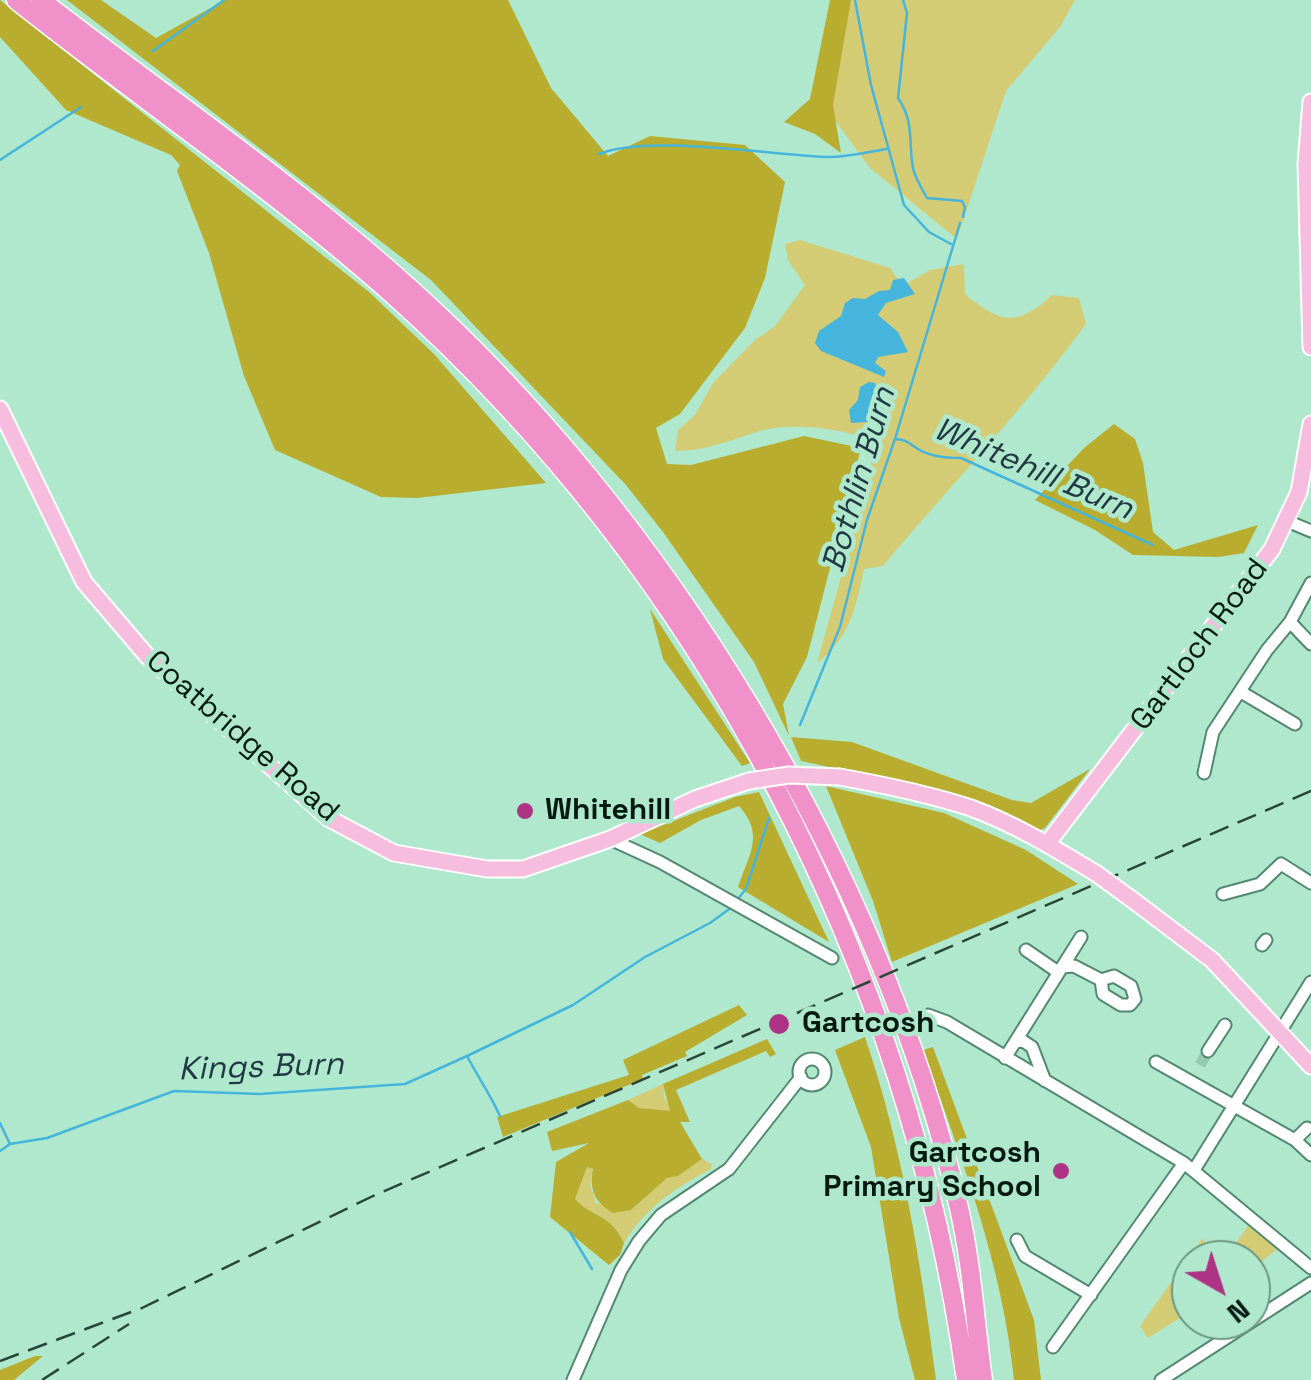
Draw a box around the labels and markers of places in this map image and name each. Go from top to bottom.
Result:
place label: Whitehill [545,793,671,829]
marker: Whitehill [514,800,536,822]
place label: Gartcosh [802,1006,934,1042]
marker: Gartcosh [766,1011,792,1037]
place label: Gartcosh Primary School [823,1136,1041,1206]
marker: Gartcosh Primary School [1050,1160,1072,1182]

